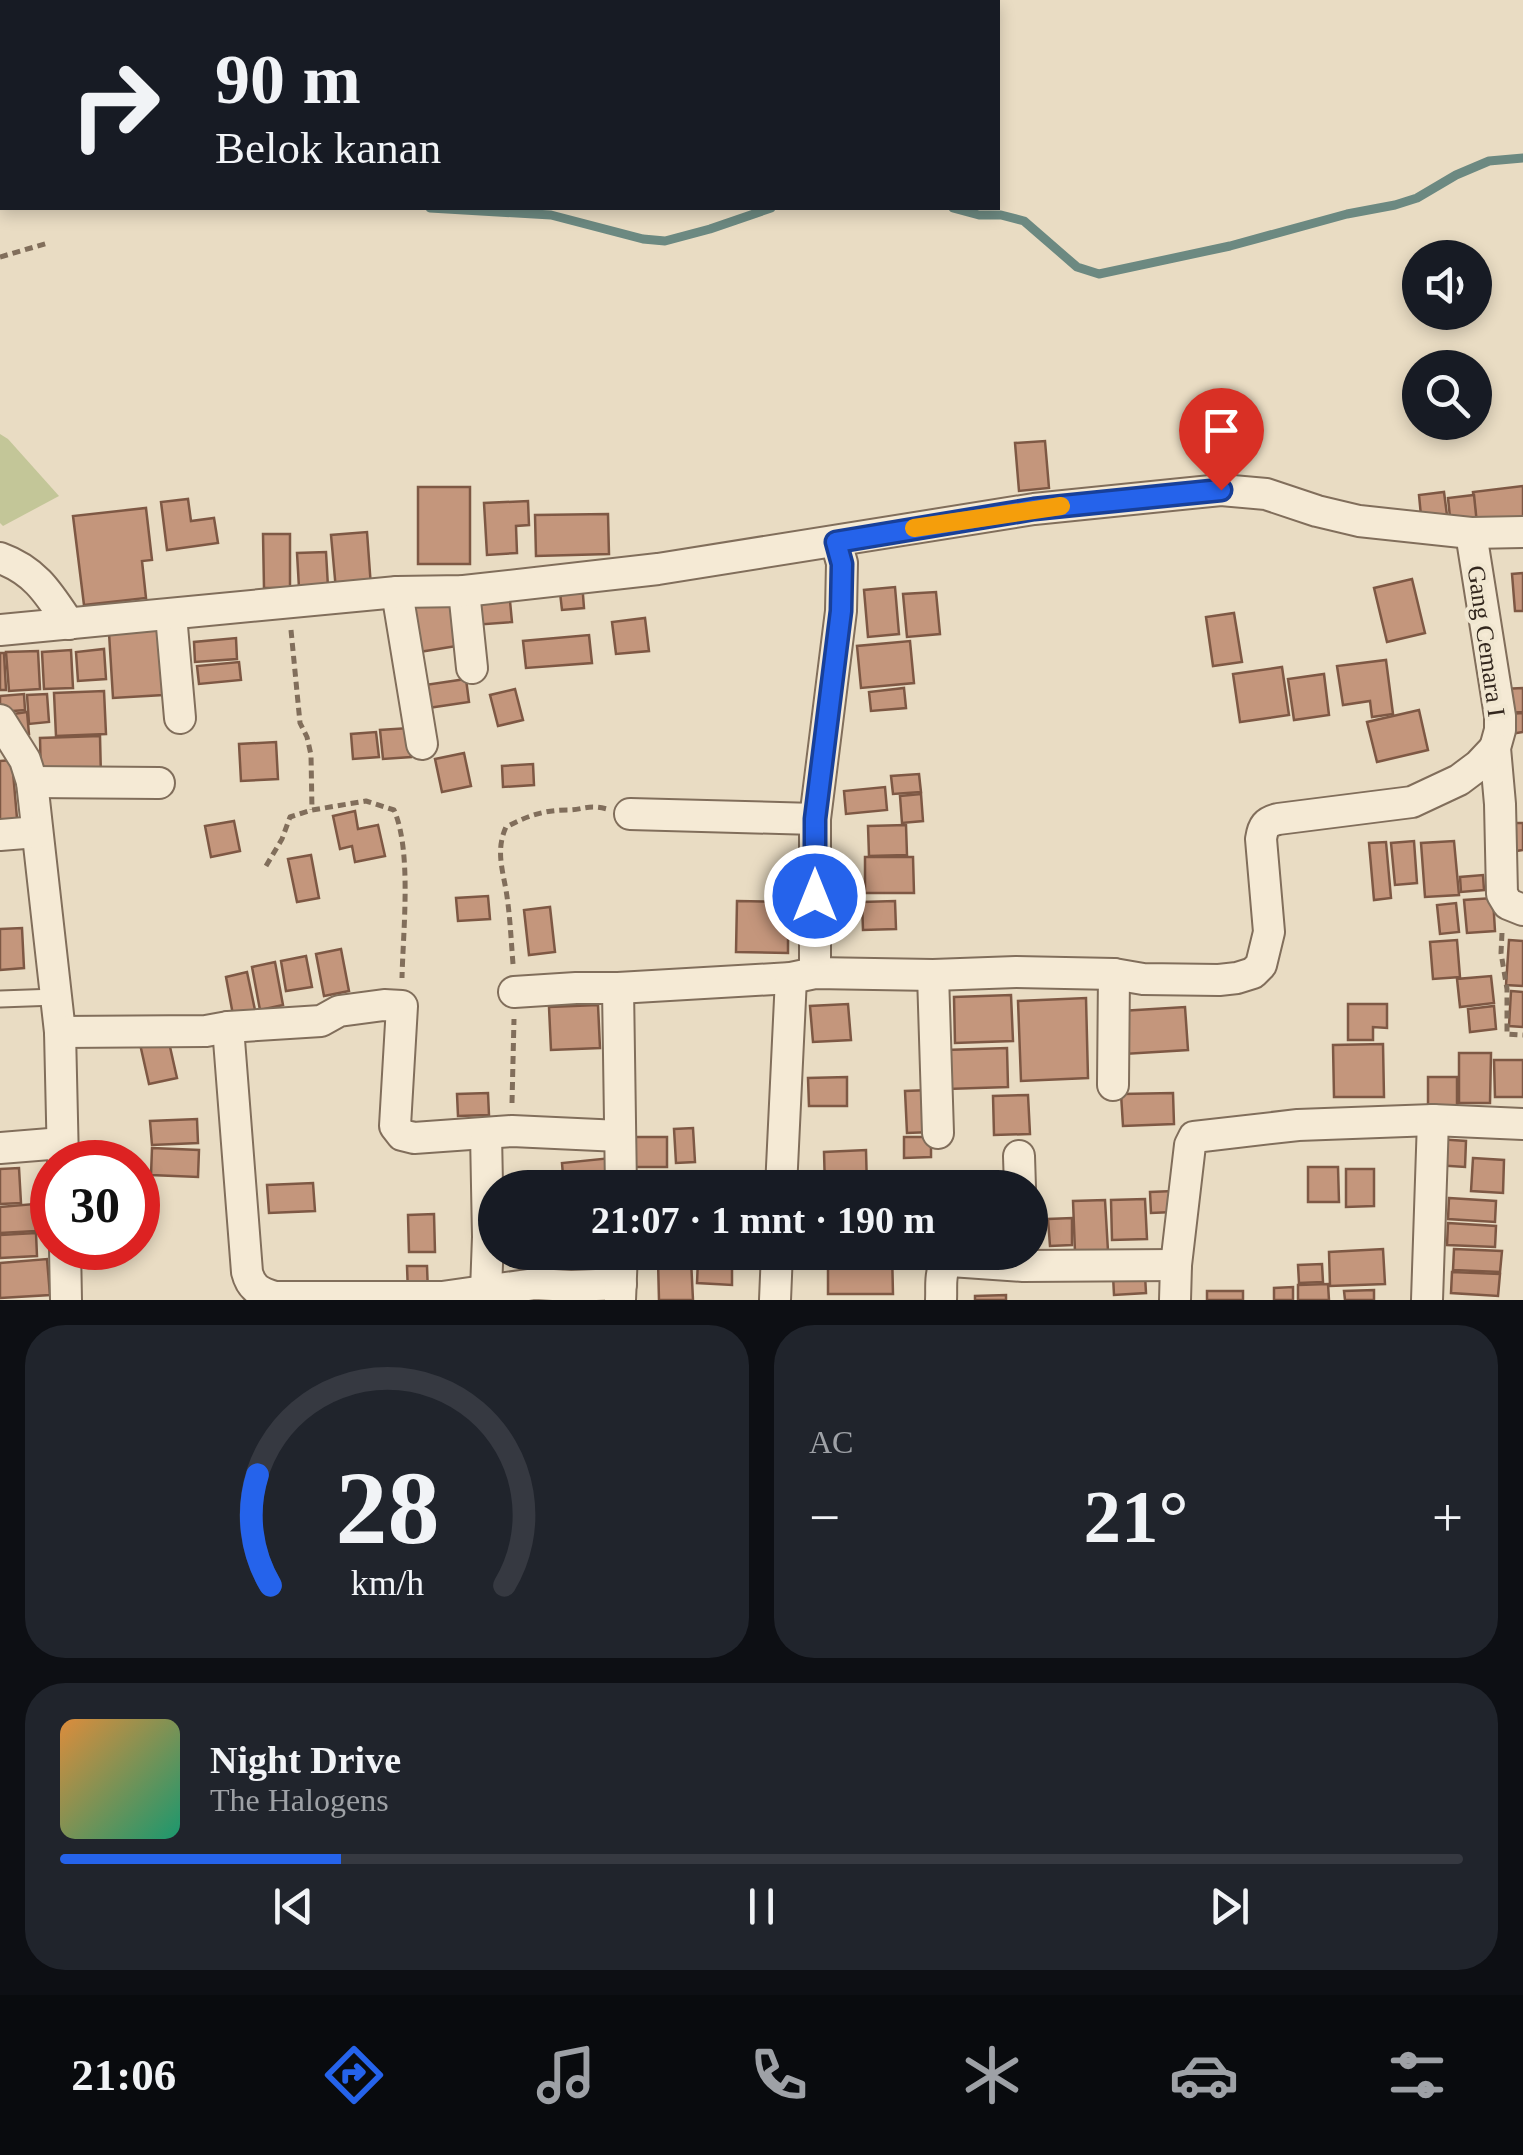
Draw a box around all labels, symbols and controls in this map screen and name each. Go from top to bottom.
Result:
icon: right [50,40,180,170]
text: 90 m [215,41,361,118]
text: Belok kanan [215,123,441,173]
map controls [1402,240,1492,440]
button: sound [1402,240,1492,330]
button: search [1402,350,1492,440]
pin [1179,388,1264,491]
icon: arrive [1194,403,1249,458]
street label: Gang Cemara I [1463,564,1511,719]
position arrow [763,844,867,948]
speed limit sign: 30 [30,1140,160,1270]
text: 21:07 · 1 mnt · 190 m [591,1199,935,1241]
text: AC [809,1424,853,1460]
text: 28 [335,1450,439,1565]
text: 21° [1084,1475,1189,1558]
text: − [809,1487,840,1548]
text: + [1432,1487,1463,1548]
text: km/h [350,1563,424,1603]
text: Night Drive [210,1739,401,1781]
text: The Halogens [210,1782,389,1818]
icon: previous [266,1879,321,1934]
icon: pause [734,1879,789,1934]
icon: next [1202,1879,1257,1934]
icon: directions [319,2040,389,2110]
icon: music [531,2040,601,2110]
icon: phone [744,2040,814,2110]
icon: climate [957,2040,1027,2110]
icon: car [1169,2040,1239,2110]
icon: filters [1382,2040,1452,2110]
text: 21:06 [71,2050,176,2100]

